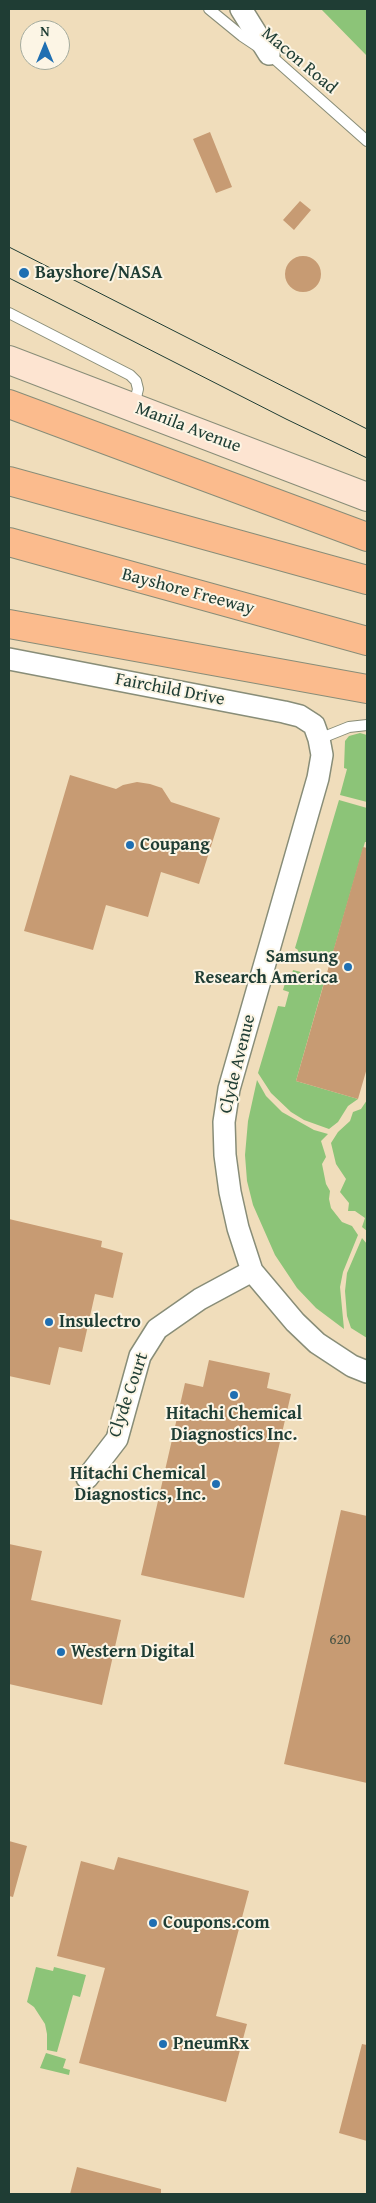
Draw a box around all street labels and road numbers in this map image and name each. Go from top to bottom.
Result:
street label: Macon Road [257,23,341,99]
street label: Manila Avenue [132,398,244,458]
street label: Bayshore Freeway [119,564,257,620]
street label: Fairchild Drive [114,669,226,711]
street label: Clyde Avenue [215,1012,261,1116]
street label: Clyde Court [104,1350,154,1440]

